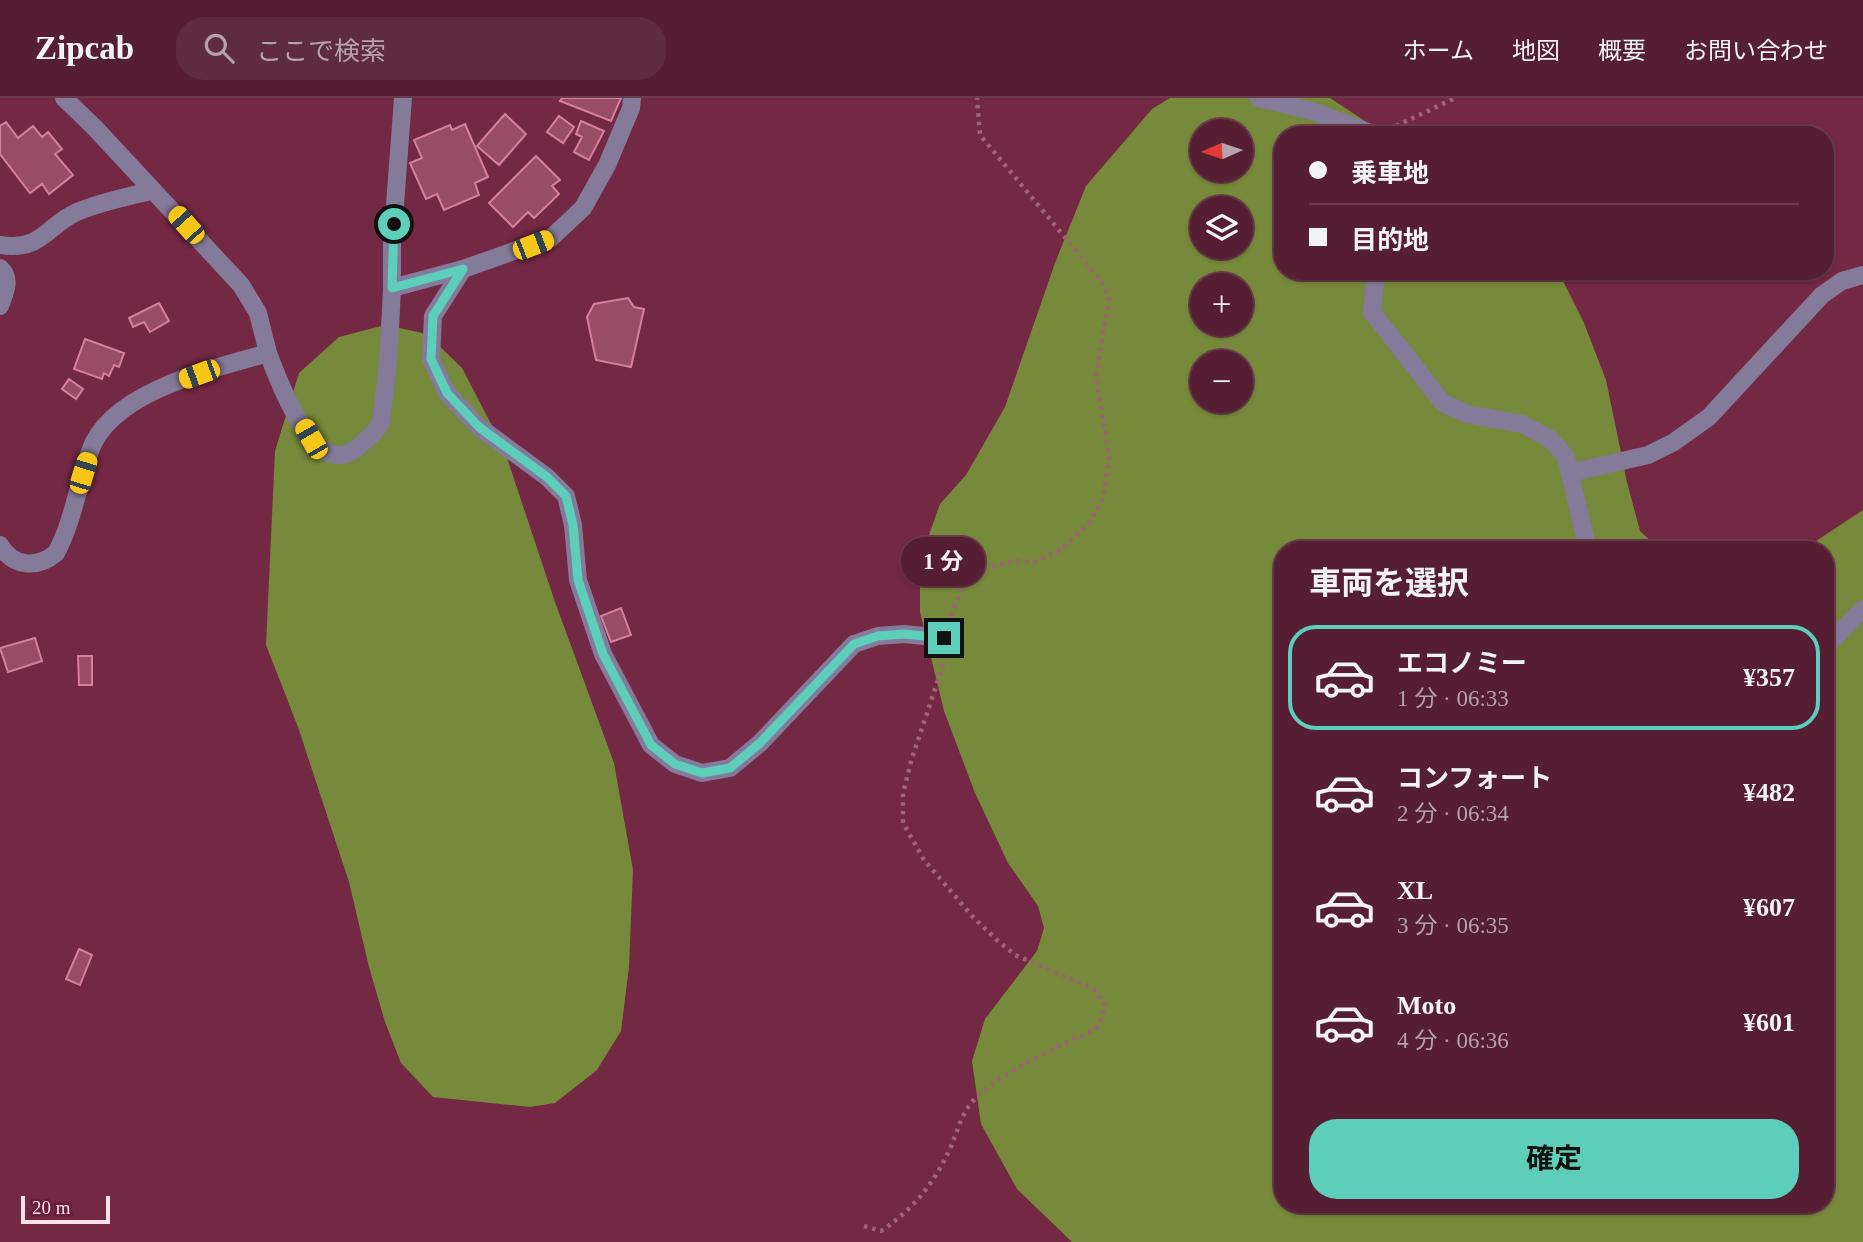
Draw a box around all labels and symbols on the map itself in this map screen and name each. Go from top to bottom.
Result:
north arrow [1190,119,1253,182]
car [165,202,208,248]
route start [378,208,410,240]
car [510,228,557,262]
car [176,357,223,391]
car [292,416,331,462]
car [67,450,100,496]
callout: 1 分 [902,536,986,586]
route end [928,622,960,654]
scale bar [21,1193,110,1225]

